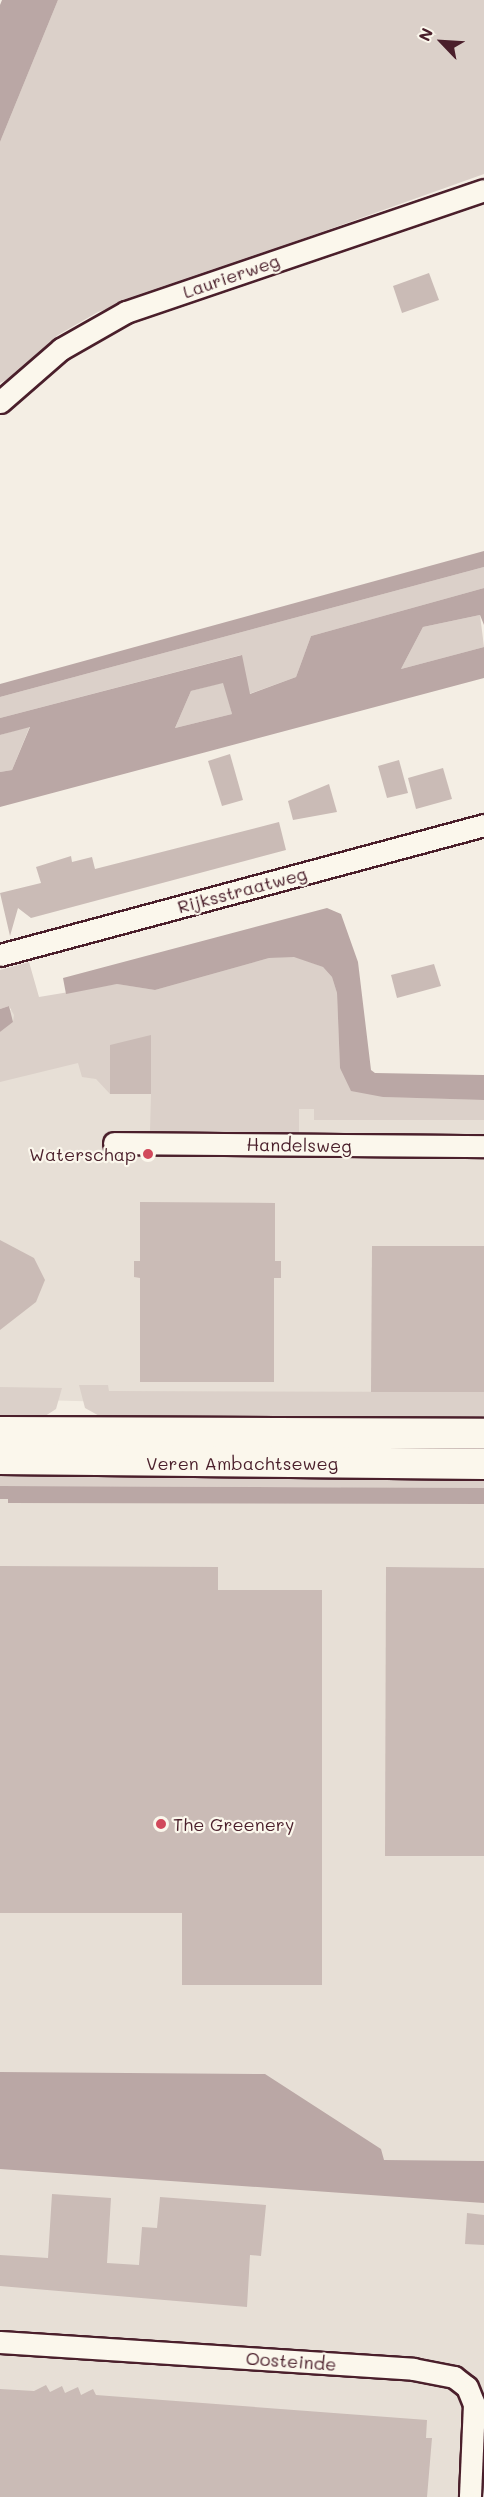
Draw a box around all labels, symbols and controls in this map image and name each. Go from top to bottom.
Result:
north arrow [412,12,472,72]
text: N [413,24,437,44]
street label: Laurierweg [180,249,282,303]
street label: Rijksstraatweg [175,862,309,918]
street label: Handelsweg [246,1133,352,1157]
place label: Waterschap [29,1143,136,1165]
marker: Waterschap [141,1147,155,1161]
street label: Veren Ambachtseweg [146,1452,338,1474]
place label: The Greenery [173,1813,294,1835]
marker: The Greenery [154,1817,168,1831]
street label: Oosteinde [245,2347,337,2375]

